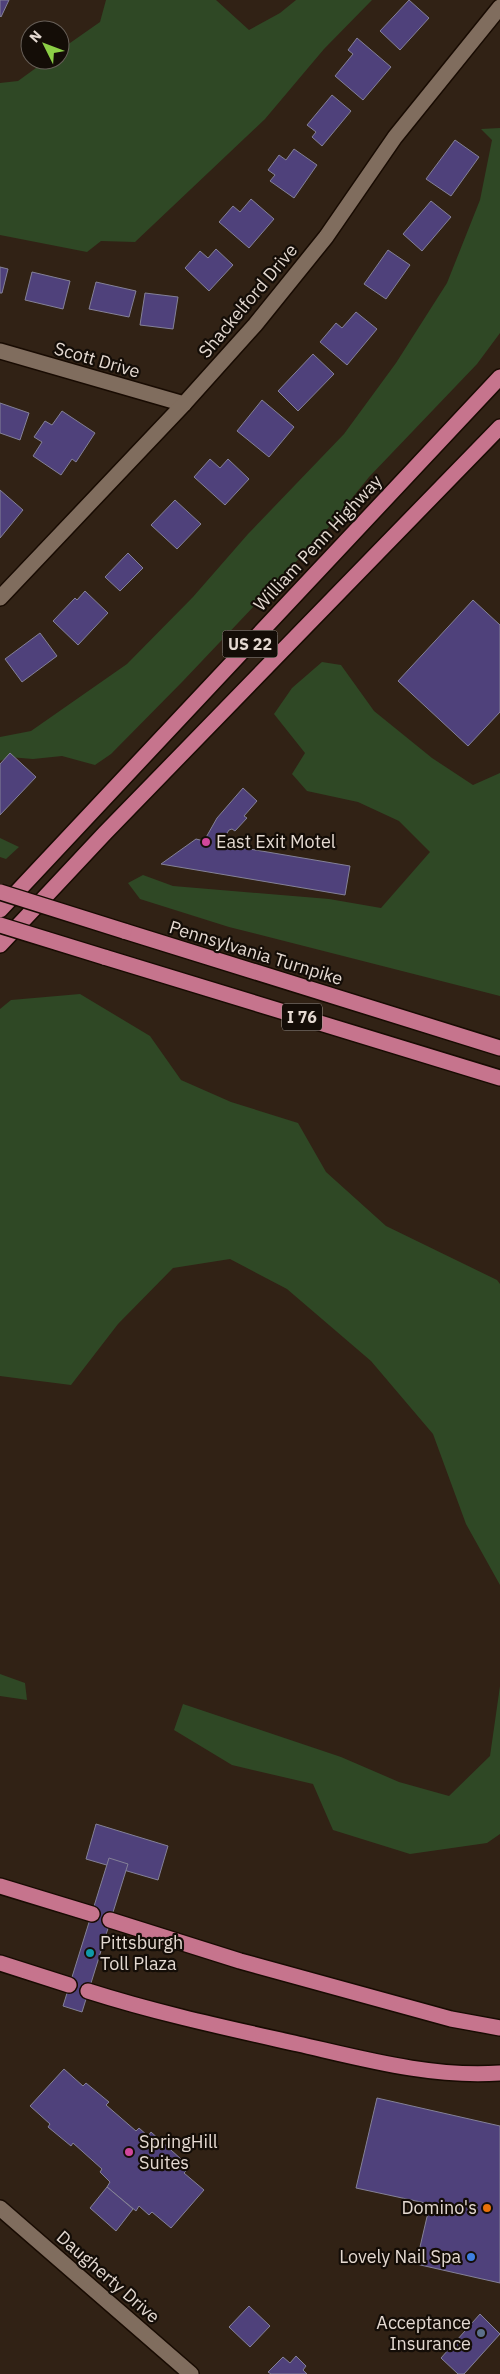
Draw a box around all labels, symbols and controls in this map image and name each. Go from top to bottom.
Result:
north arrow [20,20,70,70]
text: N [25,27,45,46]
street label: Shackelford Drive [193,239,302,363]
street label: Scott Drive [52,336,143,383]
street label: William Penn Highway [248,470,387,616]
road number: US 22 [222,630,278,658]
place label: East Exit Motel [216,830,336,853]
marker: East Exit Motel [200,836,212,848]
street label: Pennsylvania Turnpike [167,915,346,990]
road number: I 76 [282,1004,322,1030]
place label: Pittsburgh Toll Plaza [100,1931,183,1975]
marker: Pittsburgh Toll Plaza [84,1947,96,1959]
place label: SpringHill Suites [139,2130,218,2174]
marker: SpringHill Suites [123,2146,135,2158]
place label: Domino's [402,2196,477,2219]
marker: Domino's [481,2202,493,2214]
street label: Daugherty Drive [52,2225,165,2328]
place label: Lovely Nail Spa [339,2245,461,2268]
marker: Lovely Nail Spa [465,2251,477,2263]
place label: Acceptance Insurance [376,2311,471,2355]
marker: Acceptance Insurance [475,2327,487,2339]

